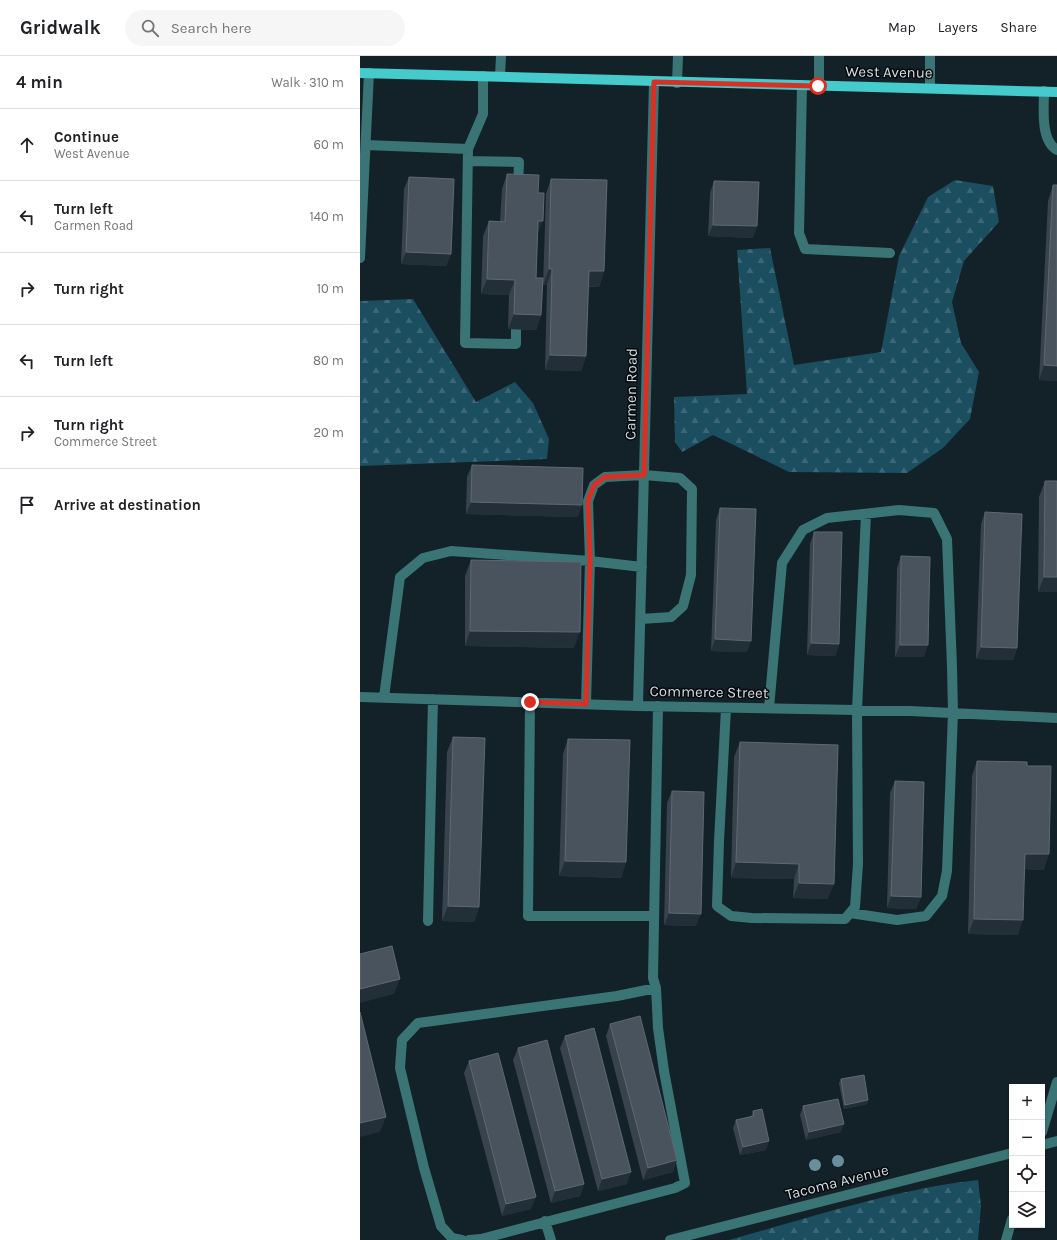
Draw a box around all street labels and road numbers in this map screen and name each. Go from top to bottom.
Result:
street label: West Avenue [845,62,933,82]
street label: Carmen Road [621,348,641,440]
street label: Commerce Street [649,682,769,702]
street label: Tacoma Avenue [784,1160,890,1204]

